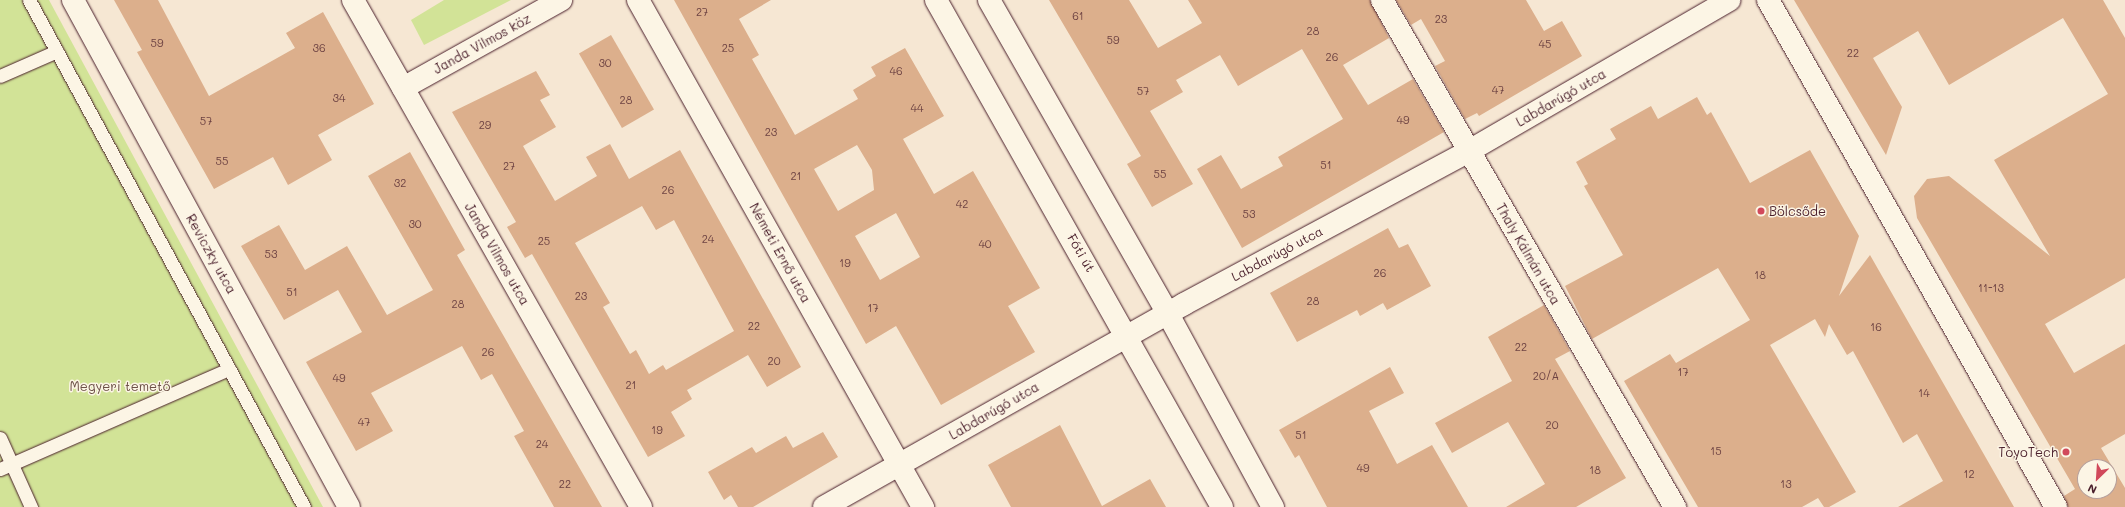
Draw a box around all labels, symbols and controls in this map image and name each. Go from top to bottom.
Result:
house number: 27 [696,5,708,19]
house number: 61 [1072,9,1084,23]
street label: Janda Vilmos köz [431,11,533,77]
house number: 23 [1435,12,1447,26]
house number: 28 [1307,24,1319,38]
house number: 59 [1107,33,1119,47]
house number: 59 [151,36,163,50]
house number: 45 [1539,37,1551,51]
house number: 36 [312,41,326,55]
house number: 25 [722,41,734,55]
house number: 22 [1847,46,1859,60]
house number: 26 [1326,50,1338,64]
house number: 30 [598,56,612,70]
house number: 46 [889,64,903,78]
street label: Labdarúgó utca [1513,66,1609,130]
house number: 47 [1492,83,1504,97]
house number: 57 [1137,84,1149,98]
house number: 34 [333,91,345,105]
house number: 28 [620,93,632,107]
house number: 44 [911,101,923,115]
house number: 49 [1397,113,1409,127]
house number: 57 [200,114,212,128]
house number: 29 [479,118,491,132]
house number: 23 [765,125,777,139]
house number: 55 [216,154,228,168]
house number: 51 [1320,158,1332,172]
house number: 27 [503,159,515,173]
house number: 55 [1154,167,1166,181]
house number: 21 [790,169,802,183]
house number: 32 [394,176,406,190]
house number: 26 [662,183,674,197]
house number: 42 [956,197,968,211]
street label: Janda Vilmos utca [461,200,533,308]
street label: Németi Ernő utca [746,200,814,306]
street label: Thaly Kálmán utca [1493,201,1563,307]
place label: Bölcsőde [1769,203,1826,219]
marker: Bölcsőde [1756,206,1766,216]
house number: 53 [1243,207,1255,221]
street label: Reviczky utca [183,212,239,296]
house number: 30 [408,217,422,231]
street label: Labdarúgó utca [1229,223,1325,285]
street label: Fóti út [1064,231,1098,275]
house number: 24 [702,232,714,246]
house number: 25 [538,234,550,248]
house number: 40 [978,237,992,251]
house number: 53 [265,247,277,261]
house number: 19 [839,256,851,270]
house number: 26 [1374,266,1386,280]
house number: 18 [1754,268,1766,282]
house number: 11-13 [1978,281,2004,295]
house number: 51 [286,285,298,299]
house number: 23 [575,289,587,303]
house number: 28 [1307,294,1319,308]
house number: 28 [452,297,464,311]
house number: 17 [867,301,879,315]
house number: 22 [748,319,760,333]
house number: 16 [1870,320,1882,334]
house number: 22 [1515,340,1527,354]
house number: 26 [482,345,494,359]
house number: 20 [768,354,780,368]
house number: 17 [1677,365,1689,379]
house number: 20/A [1533,369,1559,383]
house number: 49 [333,371,345,385]
park label: Megyeri temető [69,378,171,394]
house number: 21 [625,378,637,392]
street label: Labdarúgó utca [946,379,1042,443]
house number: 14 [1918,386,1930,400]
house number: 47 [358,415,370,429]
house number: 20 [1546,418,1558,432]
house number: 19 [651,423,663,437]
house number: 51 [1295,428,1307,442]
house number: 24 [536,437,548,451]
house number: 15 [1710,444,1722,458]
place label: ToyoTech [1998,444,2058,460]
marker: ToyoTech [2061,447,2071,457]
north arrow [2077,459,2117,499]
house number: 49 [1357,461,1369,475]
house number: 18 [1589,463,1601,477]
house number: 12 [1963,467,1975,481]
house number: 22 [559,477,571,491]
house number: 13 [1780,477,1792,491]
text: N [2085,481,2099,498]

